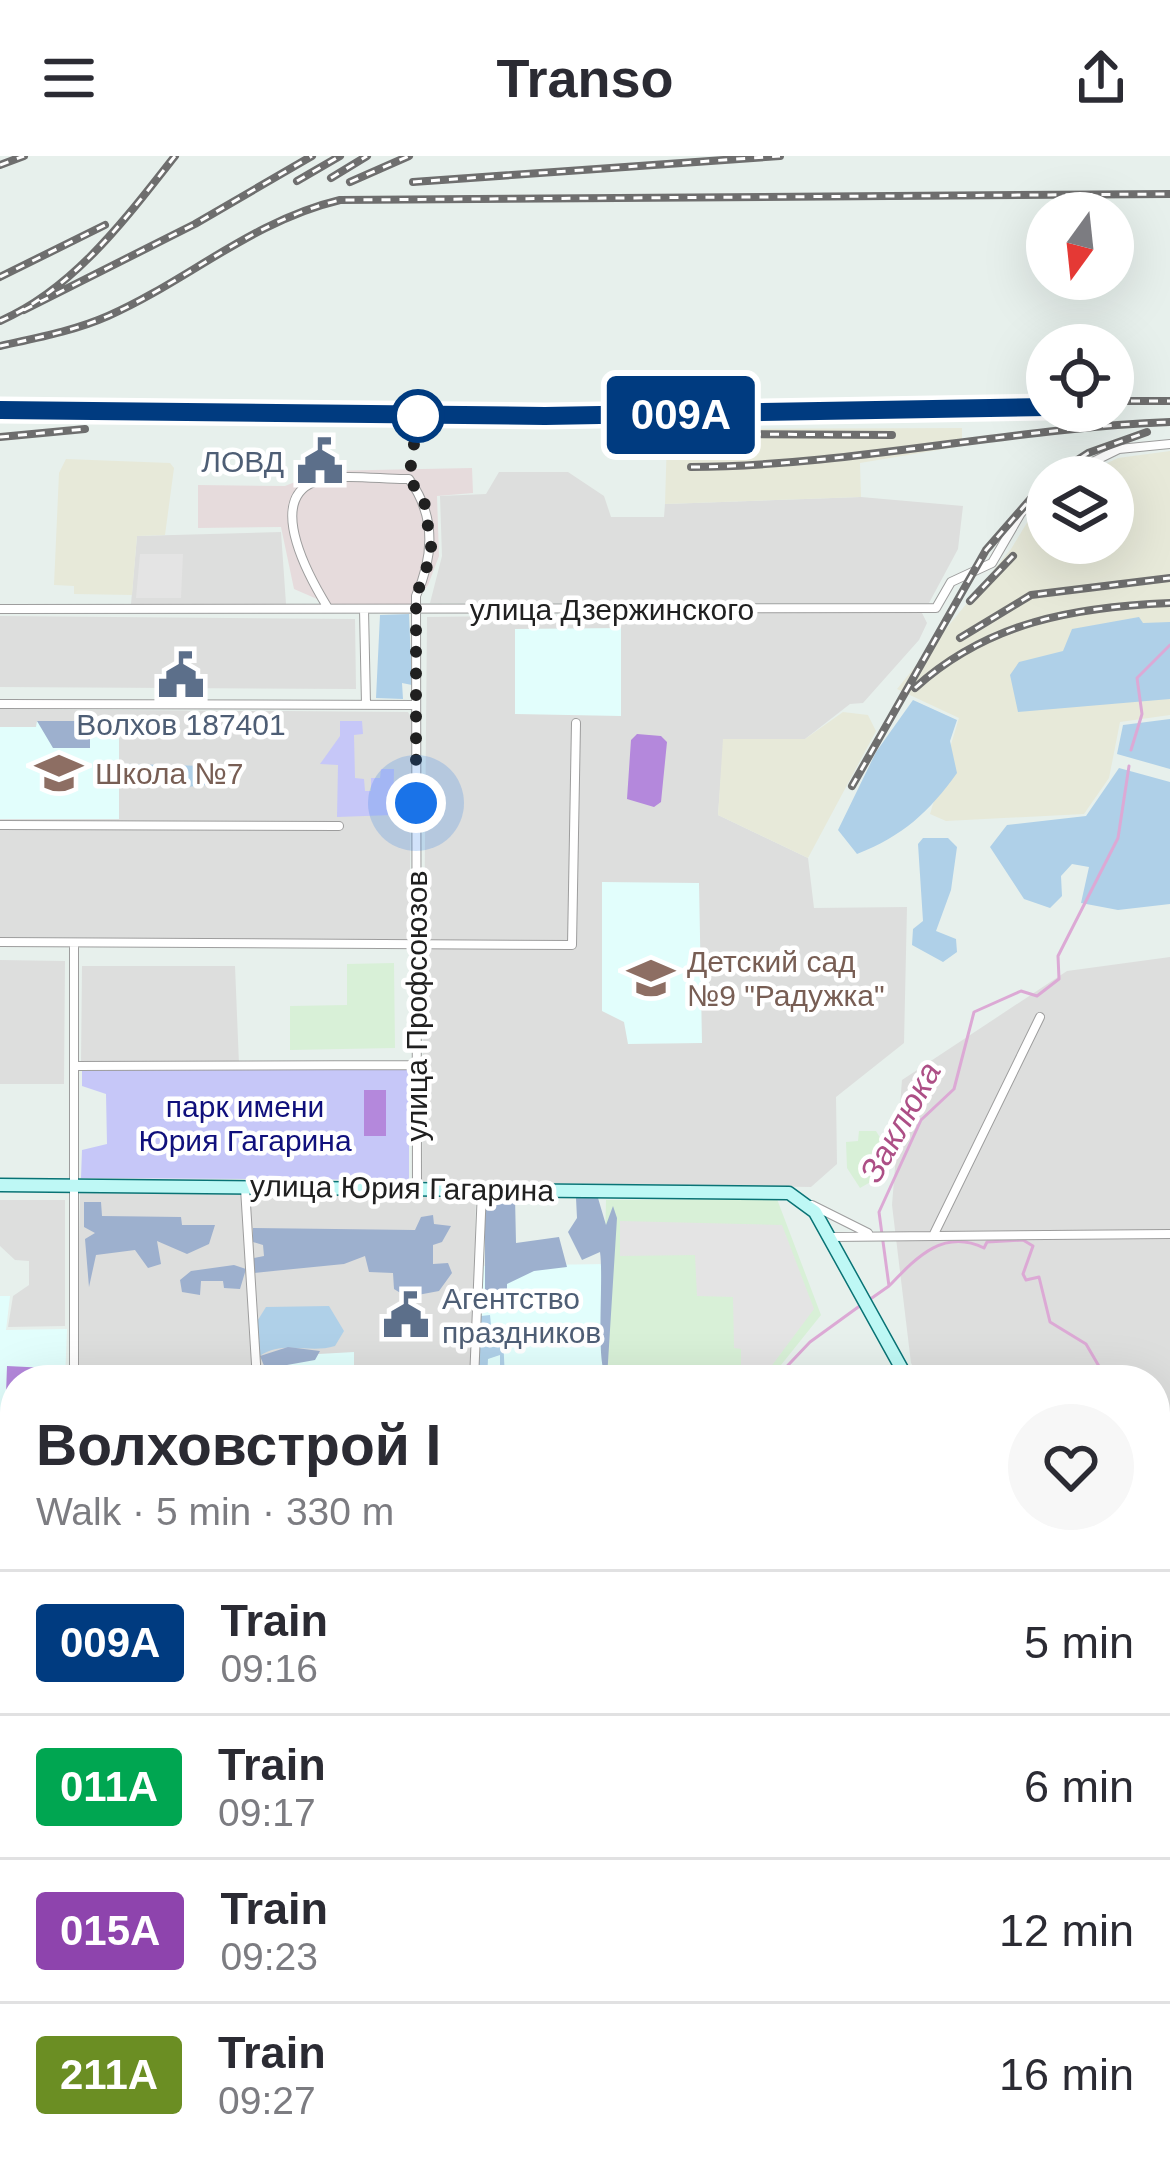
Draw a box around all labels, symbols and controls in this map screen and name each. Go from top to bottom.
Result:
icon: menu [36,45,102,111]
icon: share [1068,45,1134,111]
text: Transo [496,48,674,108]
north arrow [1026,192,1134,300]
map controls [1026,192,1134,564]
button: locate [1026,324,1134,432]
line badge: 009А [597,376,765,454]
unlabelled marker [393,391,443,441]
text: 009А [631,391,731,438]
public building icon: ЛОВД [295,436,345,486]
place label: ЛОВД [201,445,284,478]
button: layers [1026,456,1134,564]
street label: улица Дзержинского [470,593,754,626]
public building icon: Волхов 187401 [156,650,206,700]
place label: Волхов 187401 [76,708,286,741]
school or university icon: Школа №7 [34,748,84,798]
place label: Школа №7 [95,757,243,790]
your location [386,773,446,833]
street label: улица Профсоюзов [400,871,433,1141]
place label: Детский cад №9 "Радужка" [687,945,885,1012]
school or university icon: Детский cад №9 "Радужка" [626,953,676,1003]
water label: Заклюка [852,1055,948,1189]
park label: парк имени Юрия Гагарина [138,1090,352,1157]
street label: улица Юрия Гагарина [250,1169,555,1207]
place label: Агентство праздников [442,1282,601,1349]
public building icon: Агентство праздников [381,1290,431,1340]
button: heart [1008,1404,1134,1530]
text: Волховстрой I [36,1413,441,1477]
text: Walk · 5 min · 330 m [36,1490,394,1533]
text: Train [220,1595,328,1646]
text: 5 min [1024,1617,1134,1668]
text: 009А [60,1619,160,1666]
text: 09:16 [220,1647,318,1690]
text: Train [218,1739,326,1790]
text: 6 min [1024,1761,1134,1812]
text: 011А [60,1763,158,1810]
text: 09:17 [218,1791,316,1834]
text: Train [220,1883,328,1934]
text: 12 min [999,1905,1134,1956]
text: 015А [60,1907,160,1954]
text: 09:23 [220,1935,318,1978]
text: Train [218,2027,326,2078]
text: 16 min [999,2049,1134,2100]
text: 211А [60,2051,158,2098]
text: 09:27 [218,2079,316,2122]

